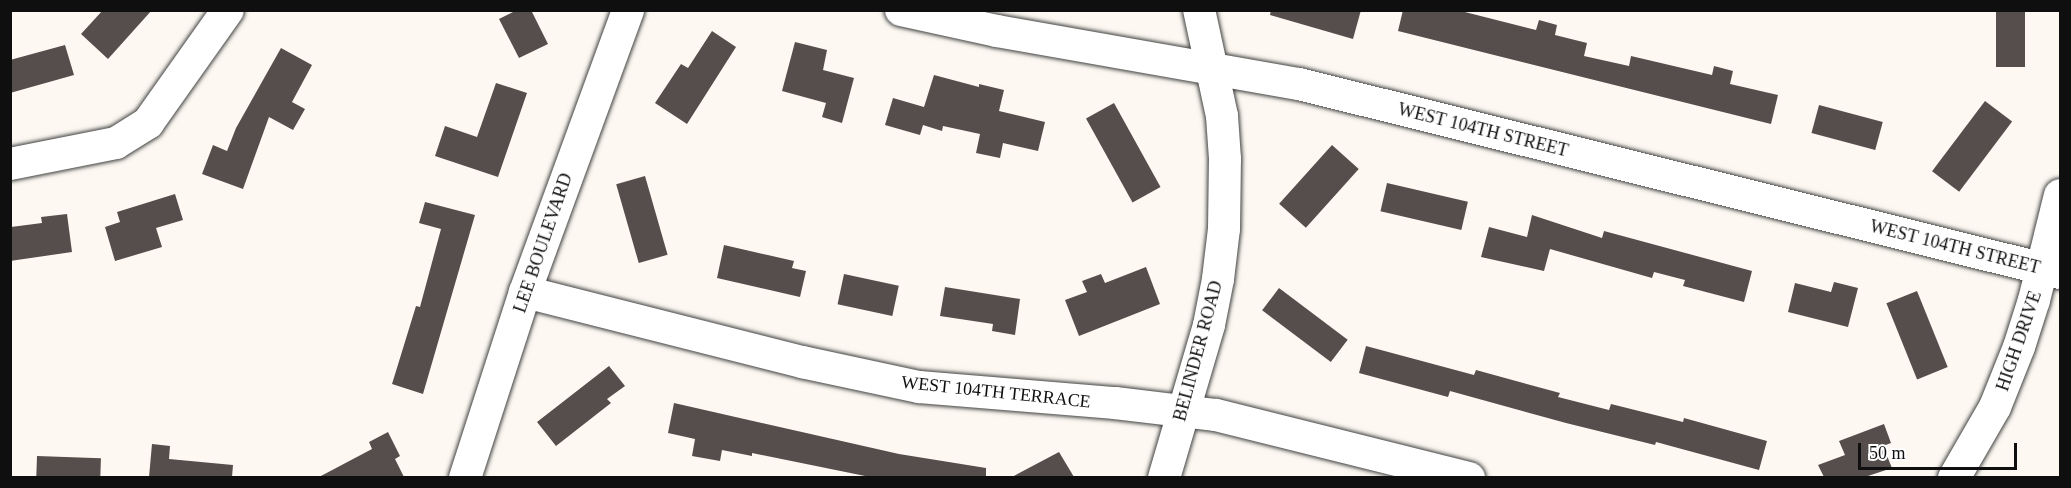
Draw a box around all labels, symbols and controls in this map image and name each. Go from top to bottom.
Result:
street label: WEST 104TH STREET [1395,98,1571,162]
street label: LEE BOULEVARD [509,170,577,316]
street label: WEST 104TH STREET [1867,215,2043,279]
street label: BELINDER ROAD [1169,278,1227,424]
street label: HIGH DRIVE [1992,288,2046,394]
street label: WEST 104TH TERRACE [900,371,1092,413]
scale bar [1861,431,2020,469]
text: 50 m [1869,443,1906,463]

